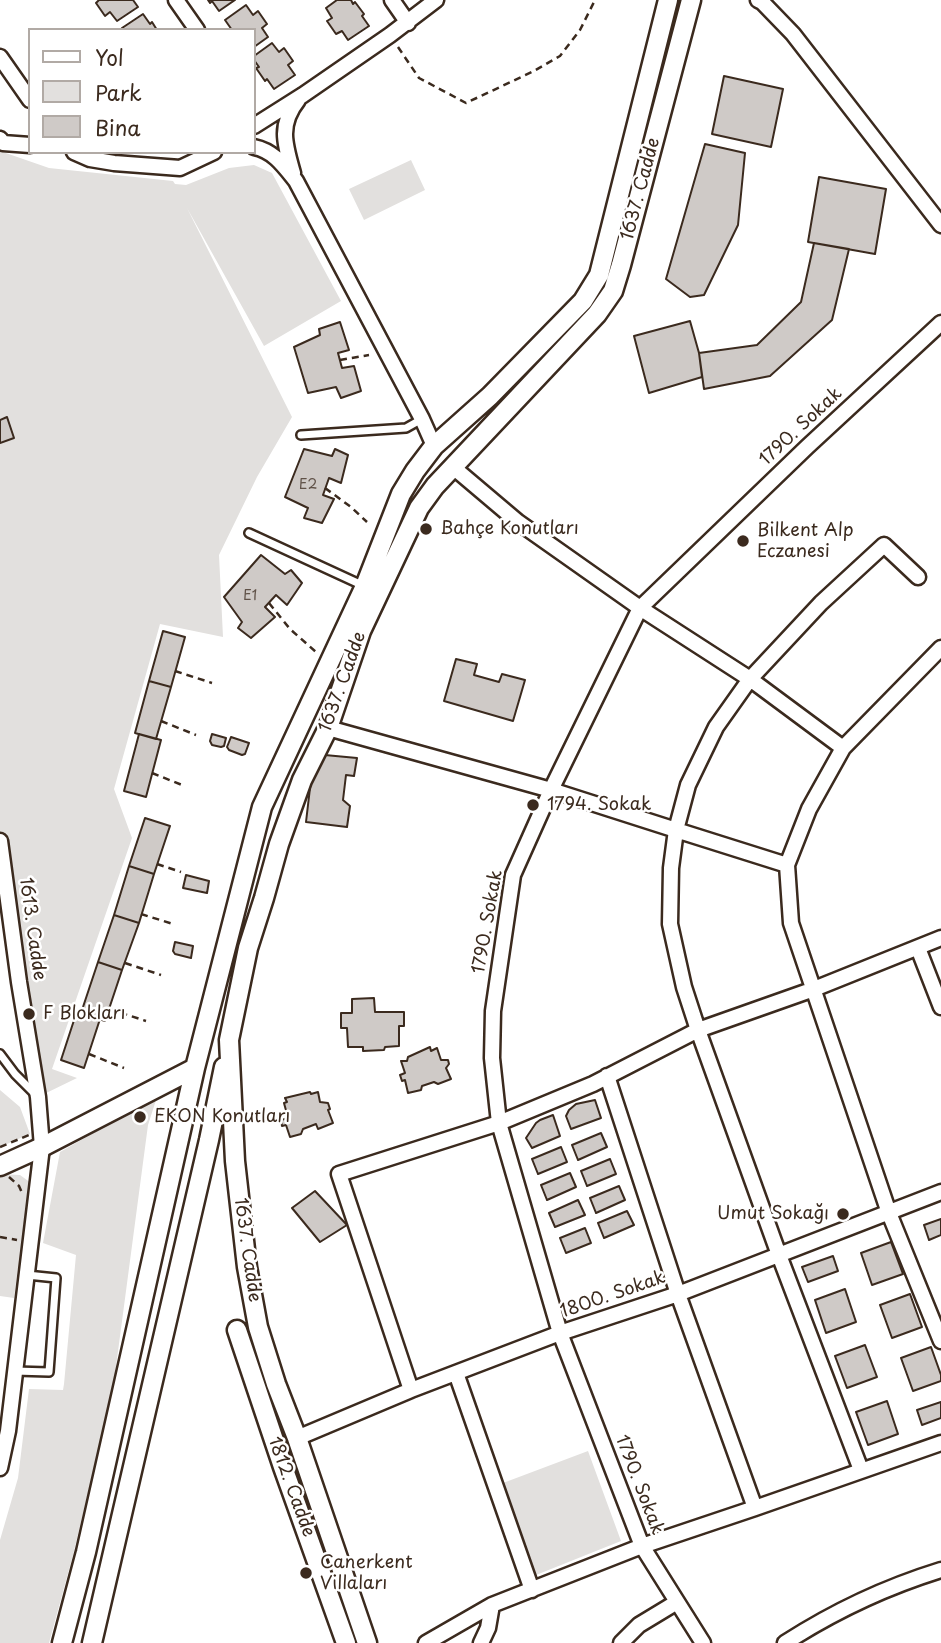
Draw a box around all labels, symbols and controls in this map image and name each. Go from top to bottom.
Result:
legend [28,28,256,154]
text: Yol [95,41,124,73]
text: Park [95,76,142,108]
text: Bina [95,111,140,143]
street label: 1637. Cadde [617,136,665,242]
street label: 1790. Sokak [755,383,847,471]
house number: E2 [299,477,317,493]
place label: Bahçe Konutları [440,518,579,540]
place label: Bilkent Alp Eczanesi [757,520,854,562]
marker: Bahçe Konutları [418,521,434,537]
marker: Bilkent Alp Eczanesi [735,533,751,549]
house number: E1 [243,588,257,604]
street label: 1637. Cadde [315,629,371,735]
place label: 1794. Sokak [547,794,651,816]
marker: 1794. Sokak [525,797,541,813]
street label: 1790. Sokak [468,868,508,976]
street label: 1613. Cadde [14,876,50,982]
place label: F Blokları [43,1003,126,1025]
marker: F Blokları [21,1006,37,1022]
place label: EKON Konutları [154,1106,290,1128]
marker: EKON Konutları [132,1109,148,1125]
street label: 1637. Cadde [229,1197,265,1303]
place label: Umut Sokağı [717,1203,829,1225]
marker: Umut Sokağı [835,1206,851,1222]
street label: 1800. Sokak [558,1267,668,1323]
street label: 1790. Sokak [610,1432,668,1538]
street label: 1812. Cadde [263,1434,319,1540]
place label: Canerkent Villaları [320,1552,413,1594]
marker: Canerkent Villaları [298,1565,314,1581]

